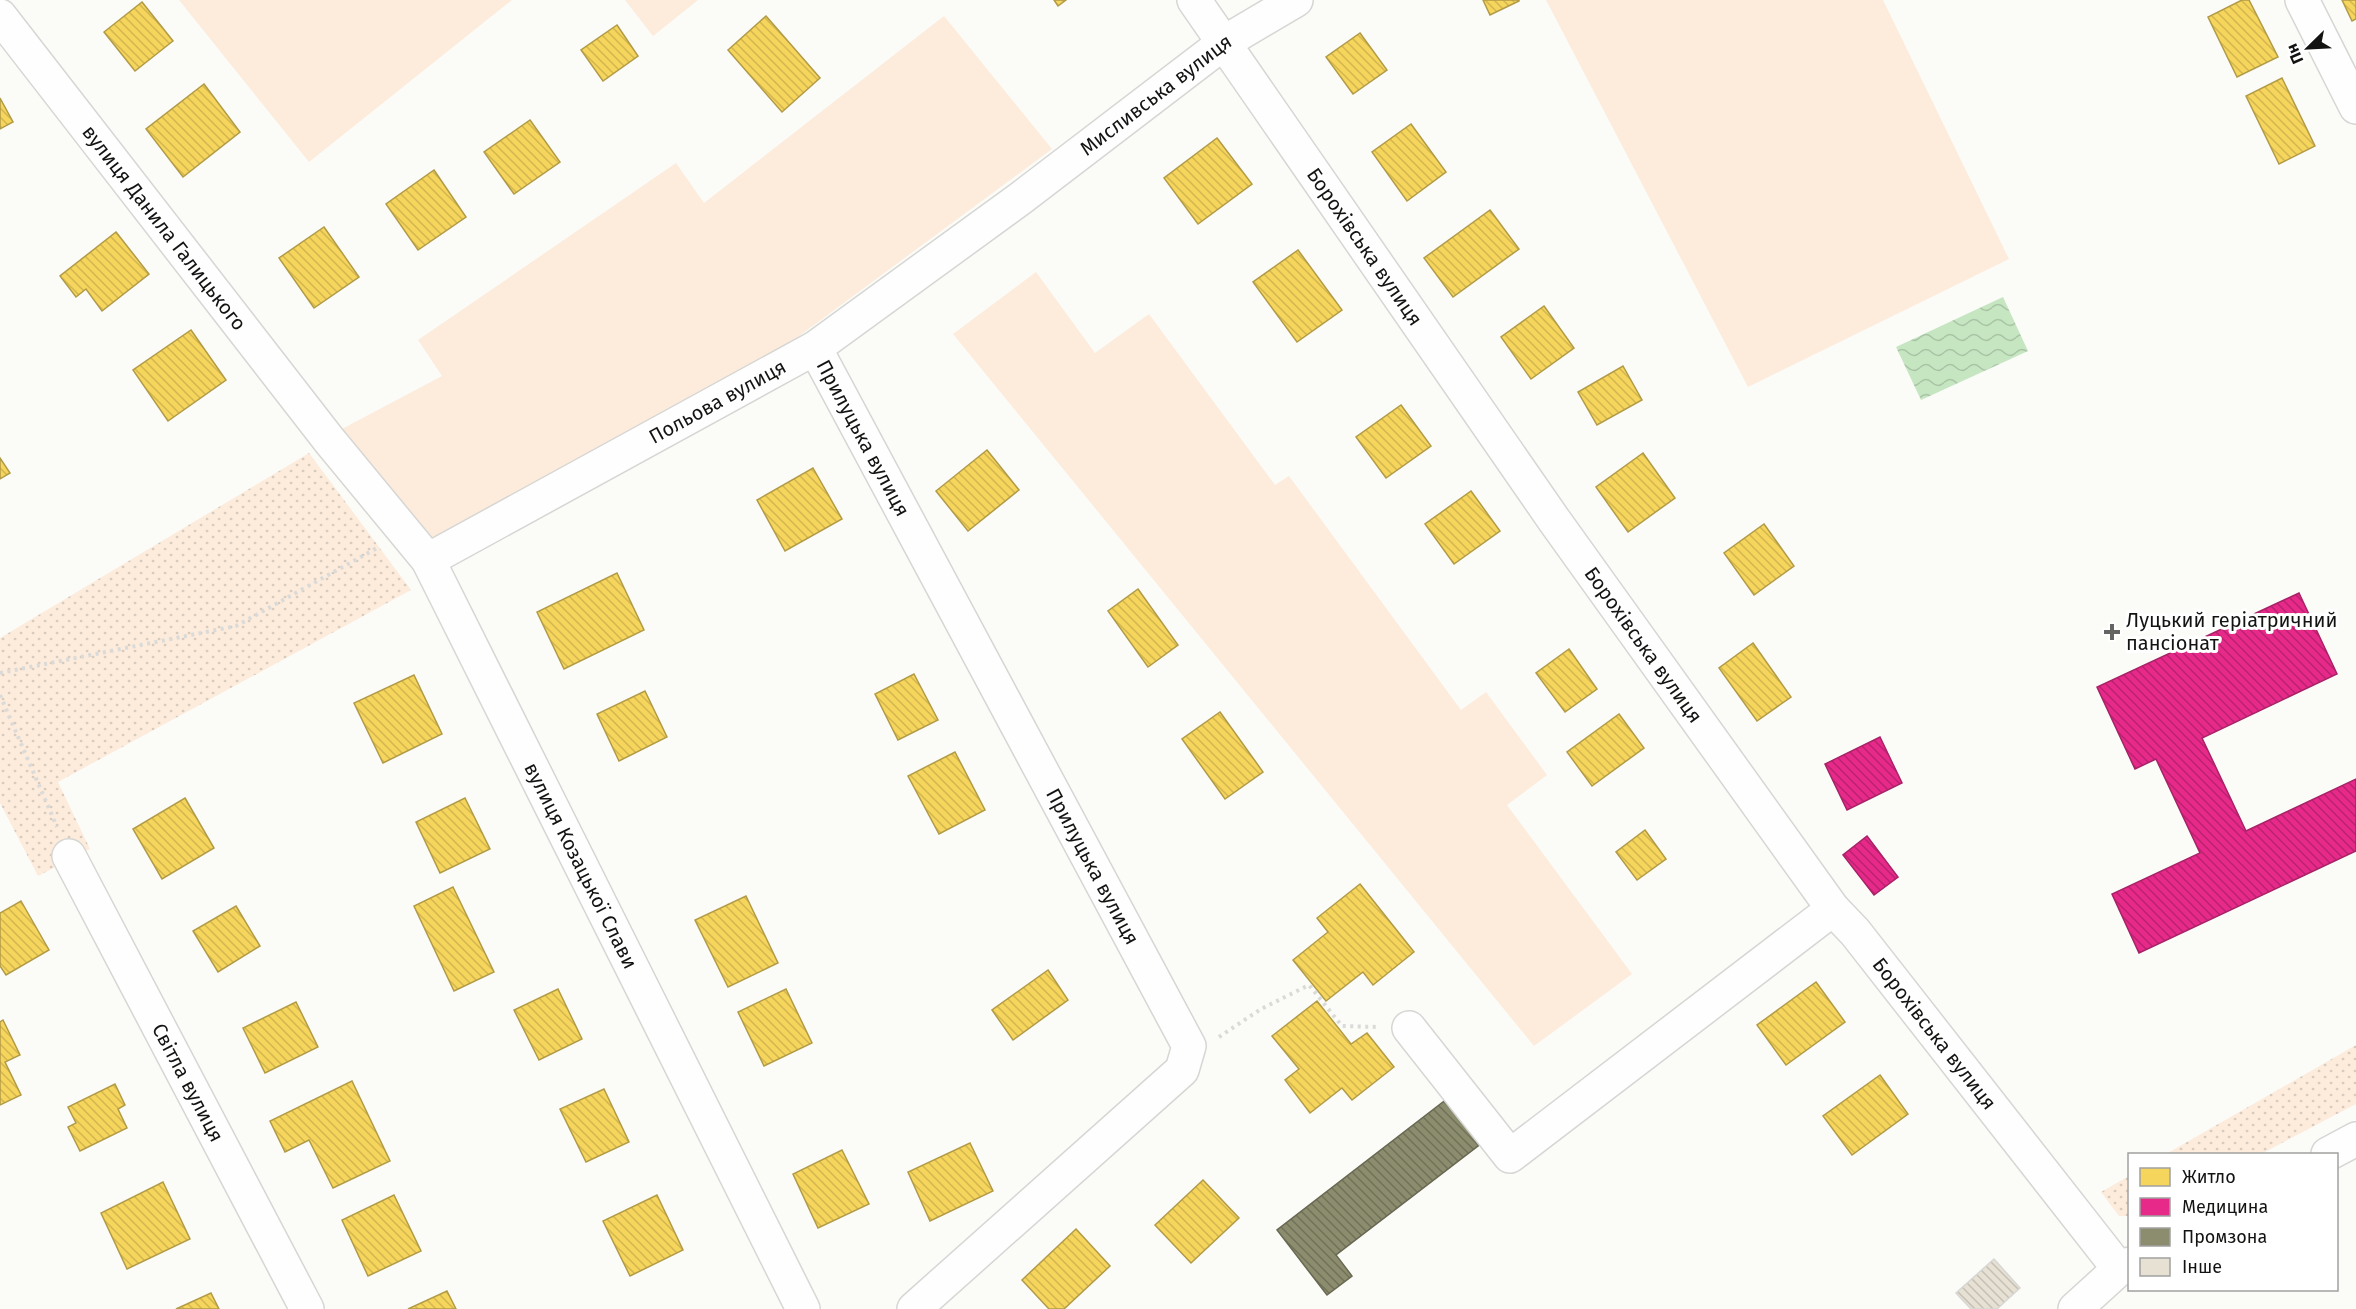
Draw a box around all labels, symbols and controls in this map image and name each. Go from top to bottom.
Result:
north arrow [2278,18,2338,78]
street label: Мисливська вулиця [1075,29,1236,160]
text: Пн [2282,41,2308,67]
street label: вулиця Данила Галицького [77,120,251,335]
street label: Борохівська вулиця [1302,163,1428,330]
street label: Польова вулиця [645,354,790,449]
street label: Прилуцька вулиця [812,356,915,520]
street label: Борохівська вулиця [1579,562,1708,727]
place label: Луцький геріатричний пансіонат [2126,608,2338,655]
marker: Луцький геріатричний пансіонат [2103,623,2121,641]
street label: вулиця Козацької Слави [519,759,643,973]
street label: Прилуцька вулиця [1041,784,1144,949]
street label: Борохівська вулиця [1868,953,2001,1114]
street label: Світла вулиця [147,1019,229,1146]
legend [2128,1153,2338,1291]
text: Житло [2182,1166,2236,1188]
text: Медицина [2182,1196,2268,1218]
text: Промзона [2182,1226,2267,1248]
text: Інше [2182,1256,2222,1278]

